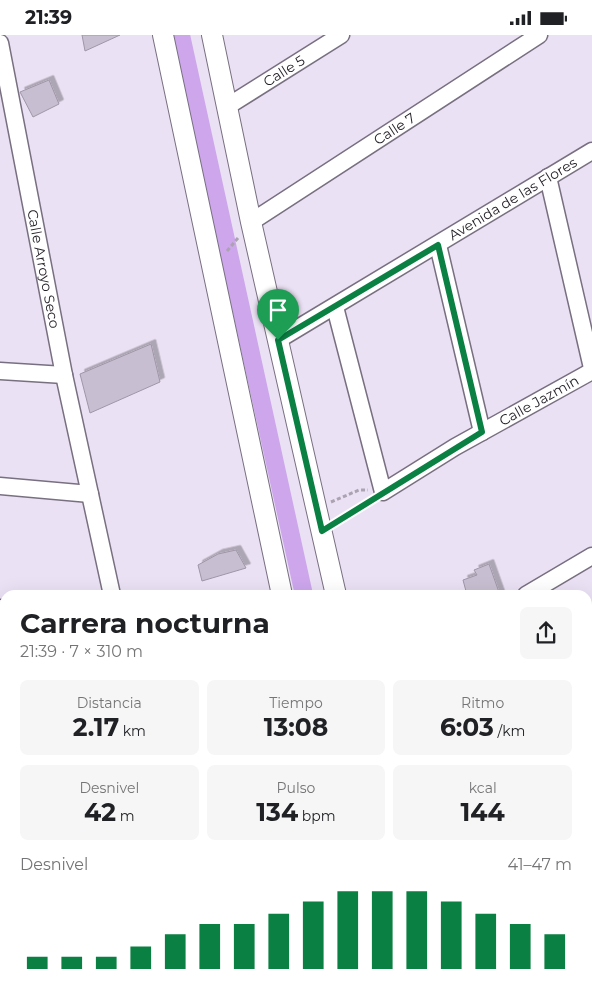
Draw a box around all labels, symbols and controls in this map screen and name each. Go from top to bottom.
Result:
text: 21:39 [25,6,72,29]
street label: Calle 5 [260,51,308,91]
street label: Calle 7 [370,109,419,149]
street label: Avenida de las Flores [445,153,580,244]
street label: Calle Arroyo Seco [23,208,64,330]
pin [257,289,299,340]
icon: arrive [264,296,292,324]
street label: Calle Jazmín [496,371,582,430]
text: Carrera nocturna [20,606,270,640]
button: share [520,607,572,659]
text: 21:39 · 7 × 310 m [20,642,143,661]
text: Distancia [77,694,142,712]
text: Tiempo [269,694,323,712]
text: Ritmo [461,694,504,712]
text: 2.17 [73,712,119,742]
text: 13:08 [264,712,328,742]
text: 6:03 [440,712,494,742]
text: km [119,722,146,740]
text: /km [494,722,525,740]
text: Desnivel [79,779,139,797]
text: Pulso [277,779,315,797]
text: kcal [469,779,497,797]
text: 42 [84,797,116,827]
text: 134 [256,797,298,827]
text: 144 [461,797,505,827]
text: m [116,807,135,825]
text: bpm [298,807,336,825]
text: Desnivel [20,855,88,874]
text: 41–47 m [508,855,572,874]

